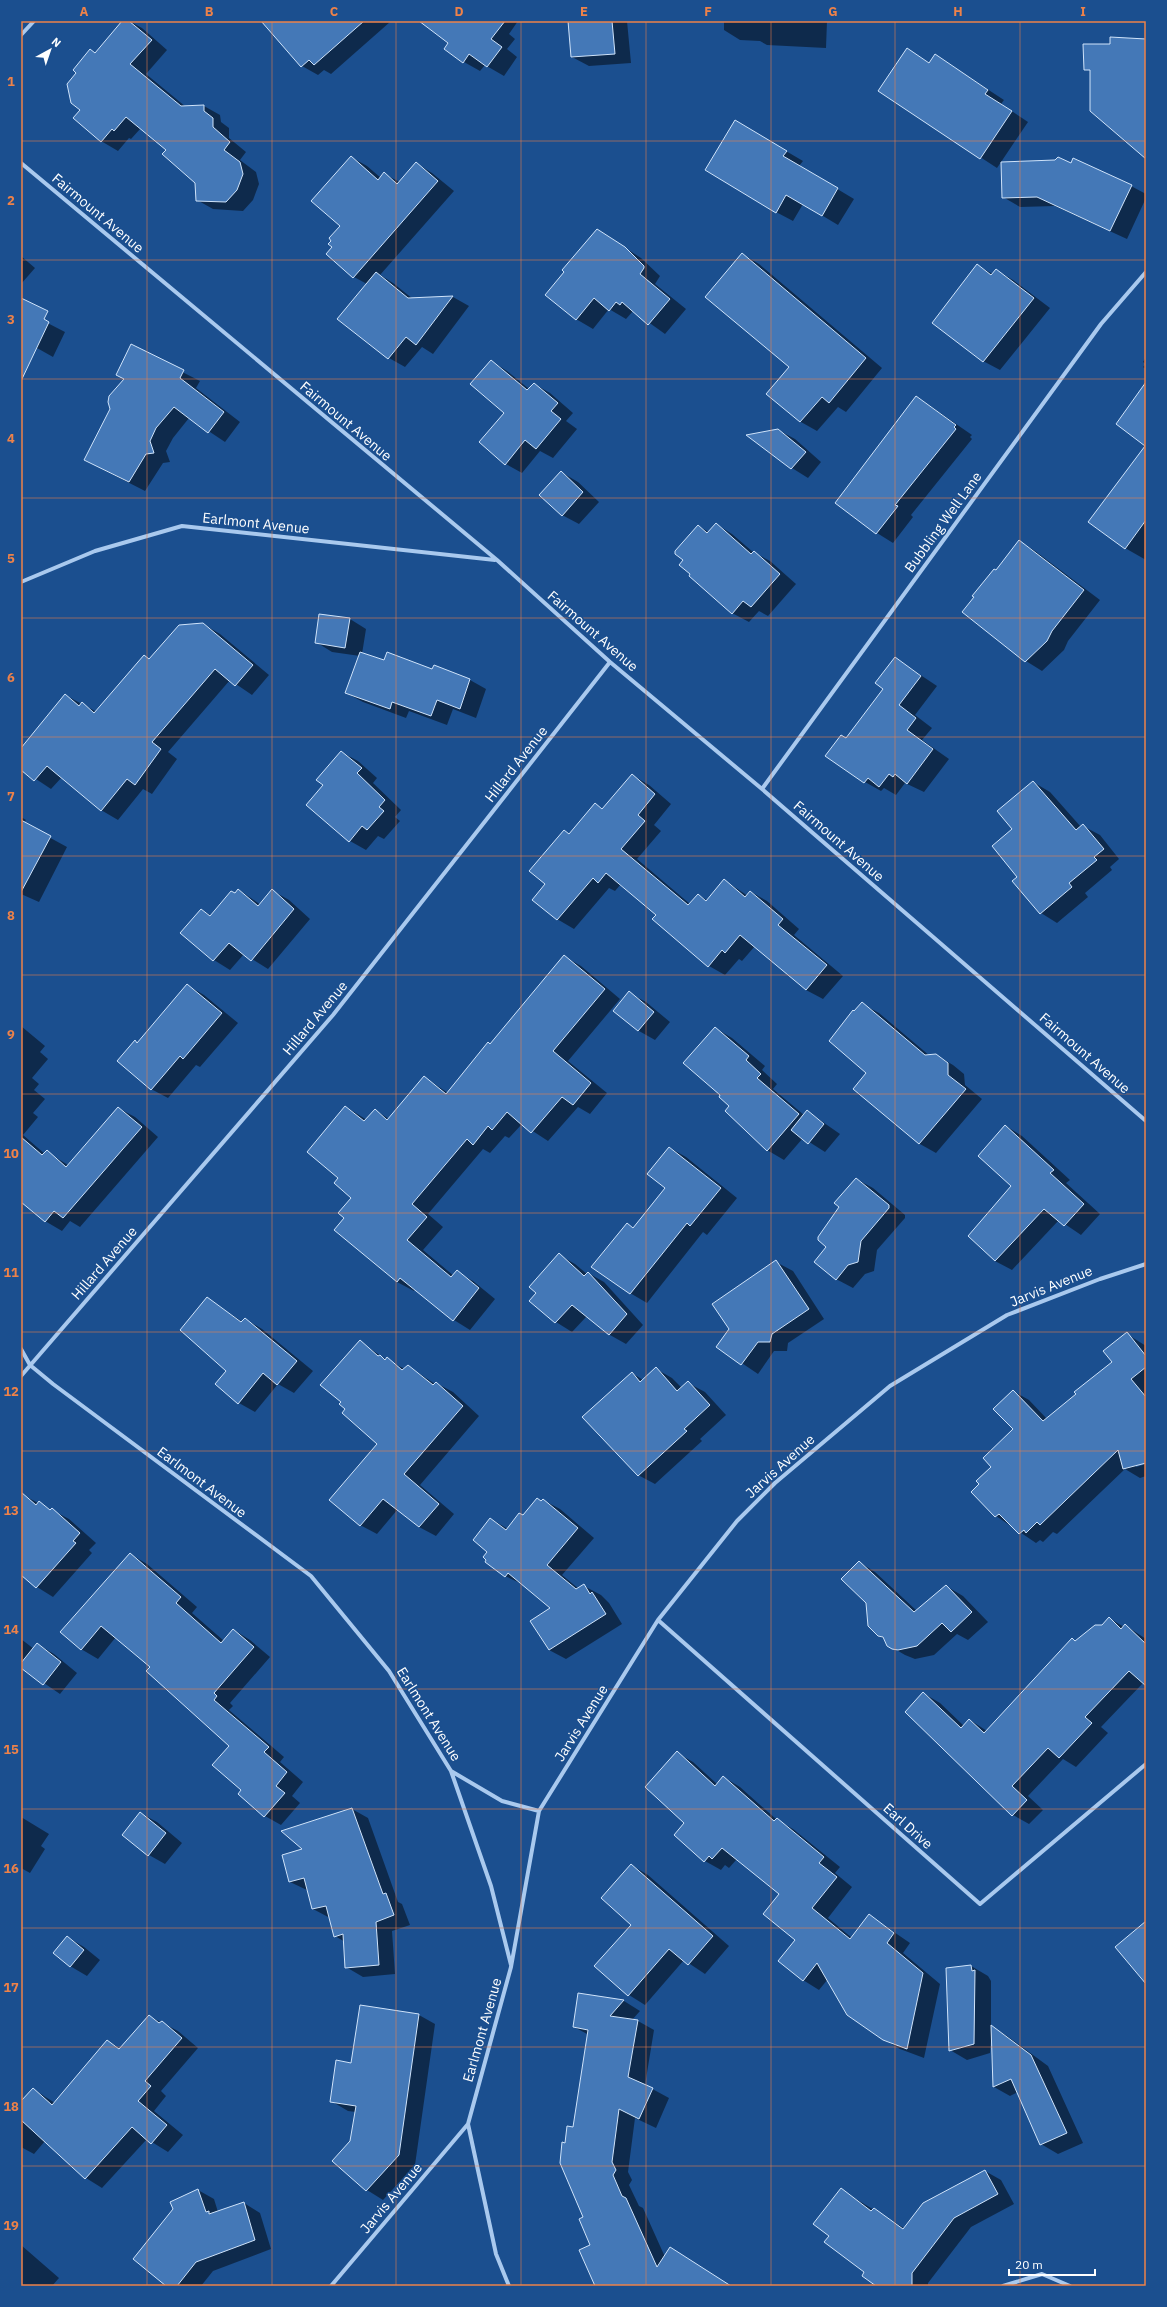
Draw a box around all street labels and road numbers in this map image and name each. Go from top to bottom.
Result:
street label: Fairmount Avenue [48,169,148,257]
street label: Fairmount Avenue [296,377,396,465]
street label: Bubbling Well Lane [900,468,986,576]
street label: Earlmont Avenue [202,508,311,538]
street label: Fairmount Avenue [544,587,642,675]
street label: Hillard Avenue [481,722,551,806]
street label: Fairmount Avenue [790,797,888,885]
street label: Hillard Avenue [279,977,352,1059]
street label: Fairmount Avenue [1036,1009,1134,1097]
street label: Hillard Avenue [67,1222,141,1303]
street label: Jarvis Avenue [1007,1261,1095,1311]
street label: Jarvis Avenue [742,1430,819,1502]
street label: Earlmont Avenue [154,1442,251,1522]
street label: Earlmont Avenue [393,1664,465,1765]
street label: Jarvis Avenue [550,1681,612,1765]
street label: Earl Drive [880,1799,937,1853]
street label: Earlmont Avenue [459,1976,506,2084]
street label: Jarvis Avenue [356,2159,426,2237]

